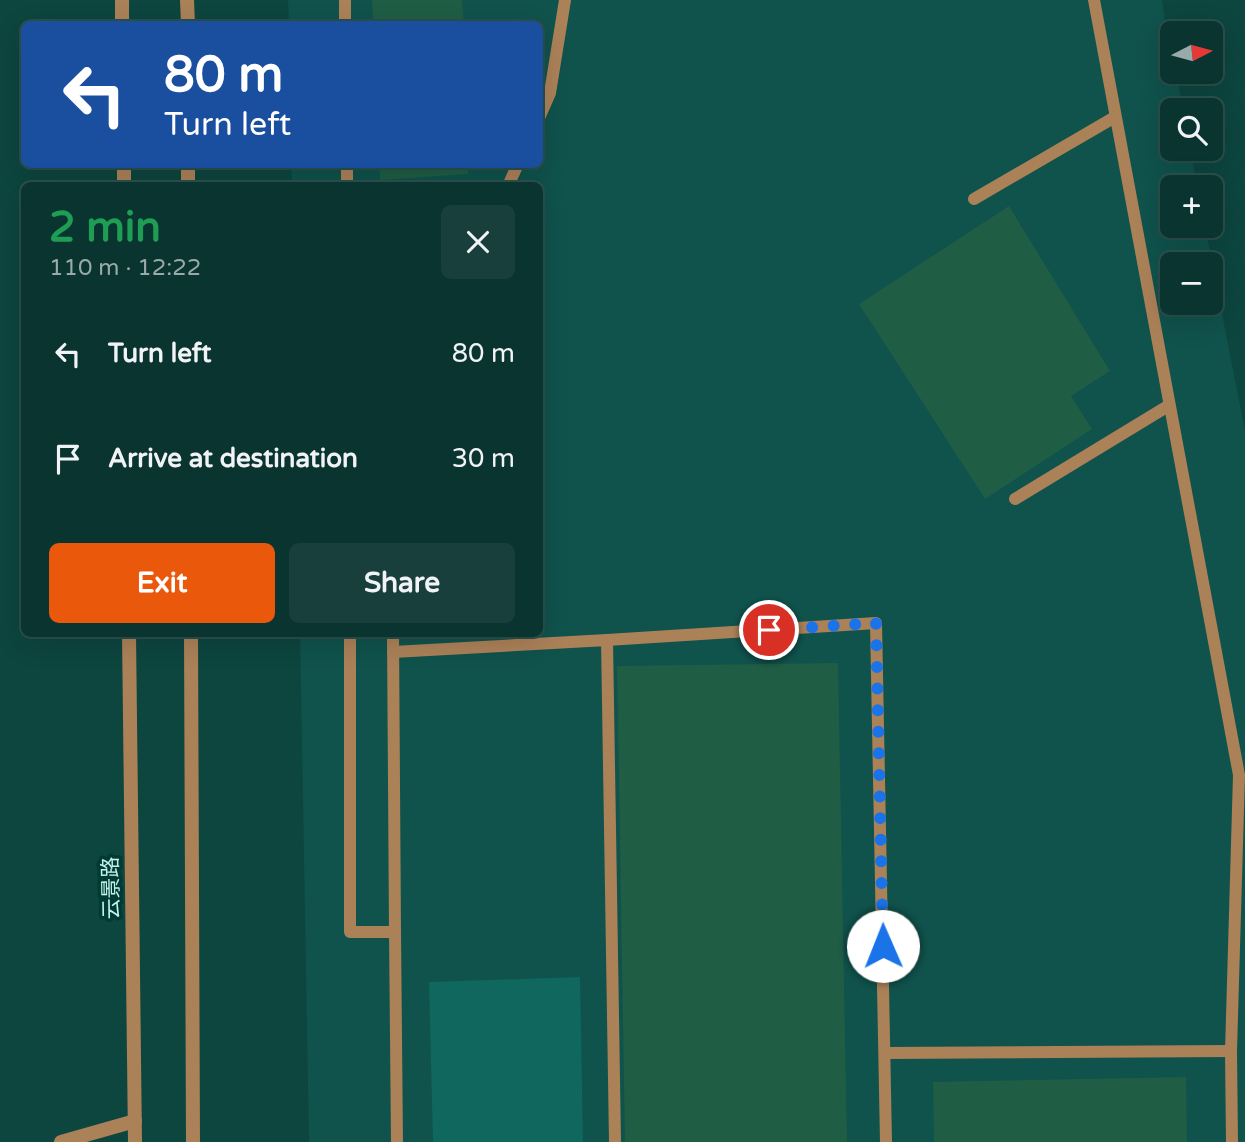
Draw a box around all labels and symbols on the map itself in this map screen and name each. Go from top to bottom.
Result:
north arrow [1160,21,1223,84]
pin [739,600,799,660]
street label: 云景路 [98,856,125,920]
position arrow [846,909,920,983]

